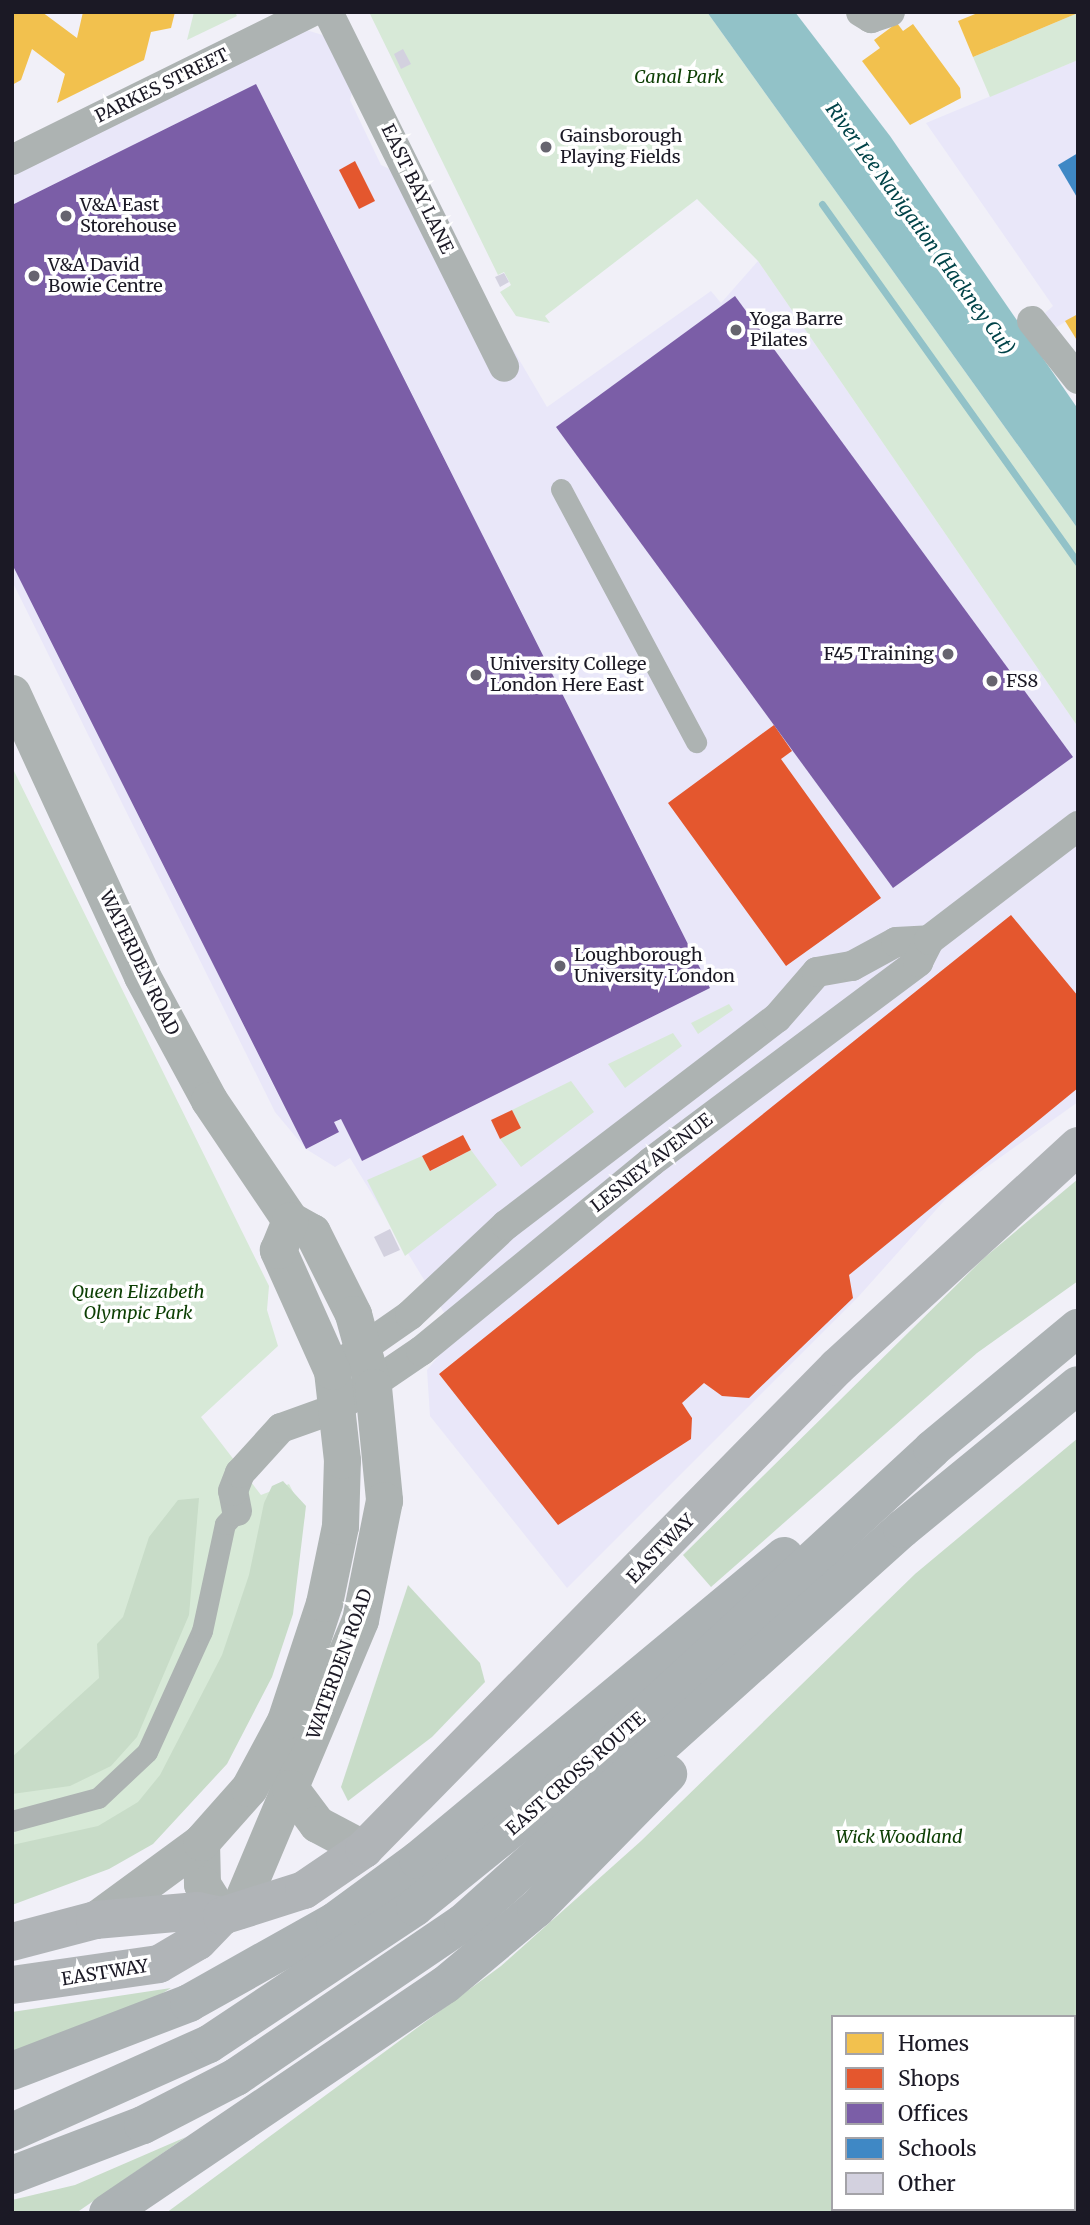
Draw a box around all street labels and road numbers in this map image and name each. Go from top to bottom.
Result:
street label: PARKES STREET [92,44,232,128]
street label: EAST BAY LANE [376,121,458,257]
street label: WATERDEN ROAD [95,887,183,1039]
street label: LESNEY AVENUE [587,1109,717,1217]
street label: EASTWAY [623,1510,699,1588]
street label: WATERDEN ROAD [303,1586,377,1742]
street label: EAST CROSS ROUTE [502,1708,650,1840]
street label: EASTWAY [60,1955,150,1991]

